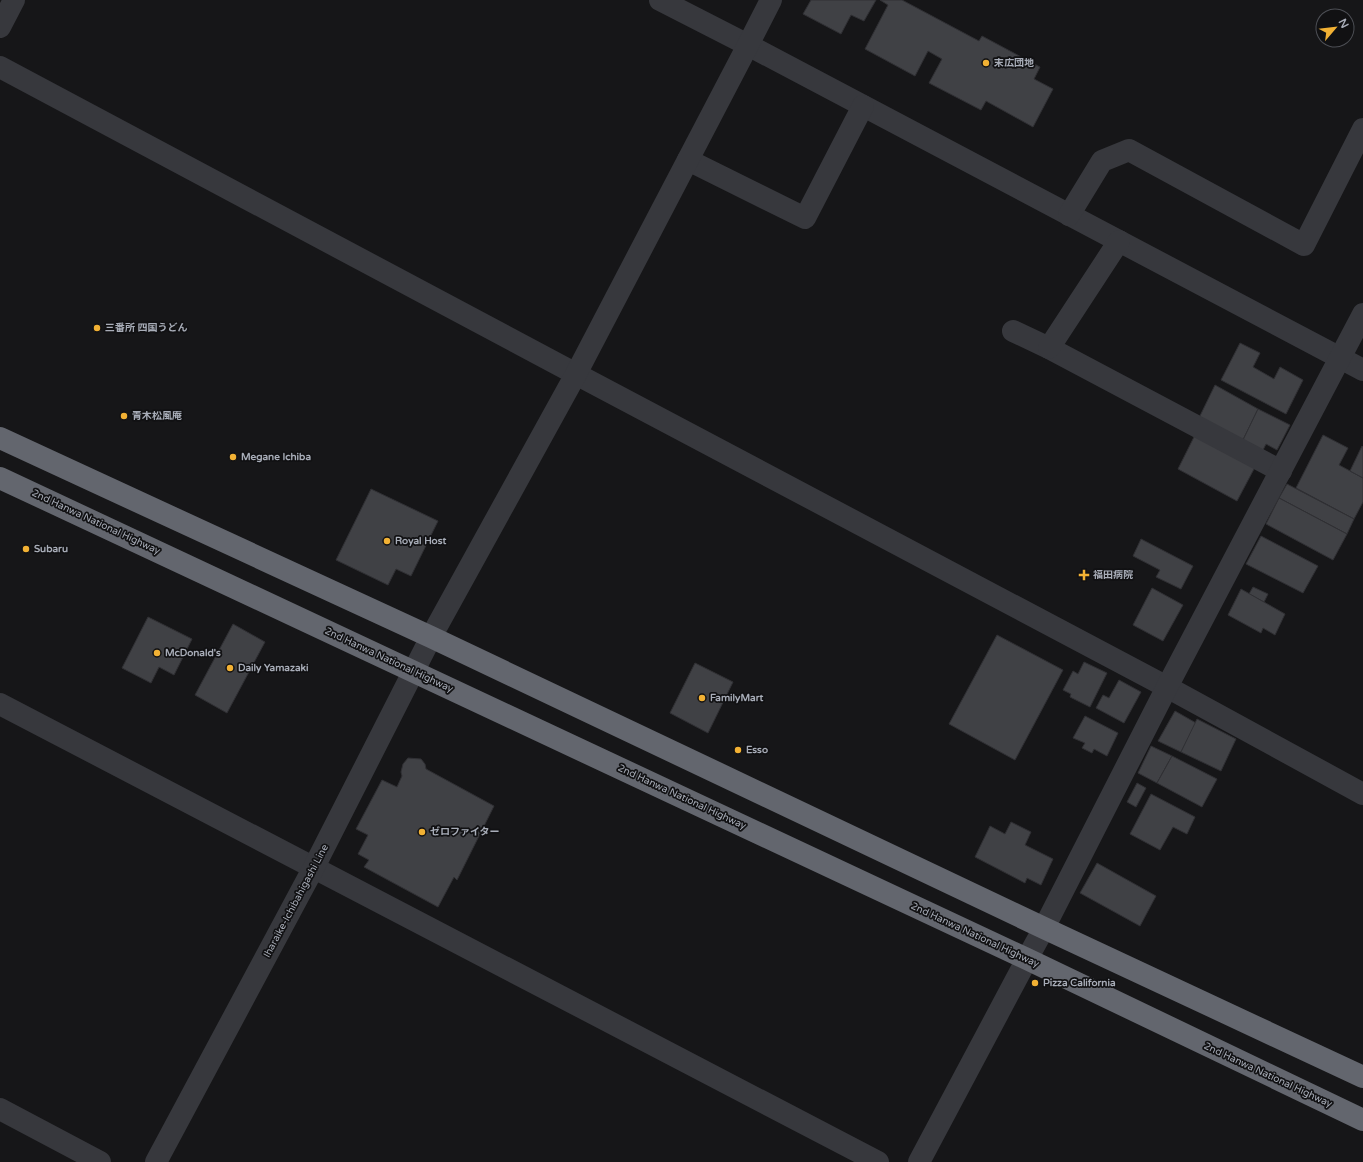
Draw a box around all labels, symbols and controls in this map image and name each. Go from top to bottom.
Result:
north arrow [1315,8,1355,48]
text: N [1336,17,1351,30]
place label: 末広団地 [994,57,1034,69]
marker: 末広団地 [981,58,991,68]
place label: 三番所 四国うどん [105,322,188,334]
marker: 三番所 四国うどん [92,323,102,333]
place label: 青木松風庵 [132,410,182,422]
marker: 青木松風庵 [119,411,129,421]
place label: Megane Ichiba [241,451,311,463]
marker: Megane Ichiba [228,452,238,462]
street label: 2nd Hanwa National Highway [30,487,163,557]
place label: Royal Host [395,535,446,547]
marker: Royal Host [382,536,392,546]
place label: Subaru [34,543,68,555]
marker: Subaru [21,544,31,554]
marker: 福田病院 [1078,569,1090,581]
place label: 福田病院 [1093,569,1133,581]
street label: 2nd Hanwa National Highway [323,625,456,695]
place label: McDonald's [165,647,221,659]
marker: McDonald's [152,648,162,658]
place label: Daily Yamazaki [238,662,309,674]
marker: Daily Yamazaki [225,663,235,673]
place label: FamilyMart [710,692,763,704]
marker: FamilyMart [697,693,707,703]
place label: Esso [746,744,768,756]
marker: Esso [733,745,743,755]
street label: 2nd Hanwa National Highway [616,762,749,832]
place label: ゼロファイター [430,826,500,838]
marker: ゼロファイター [417,827,427,837]
street label: Iharaike-Ichibahigashi Line [261,842,331,960]
street label: 2nd Hanwa National Highway [909,900,1042,970]
place label: Pizza California [1043,977,1116,989]
marker: Pizza California [1030,978,1040,988]
street label: 2nd Hanwa National Highway [1202,1040,1335,1110]

